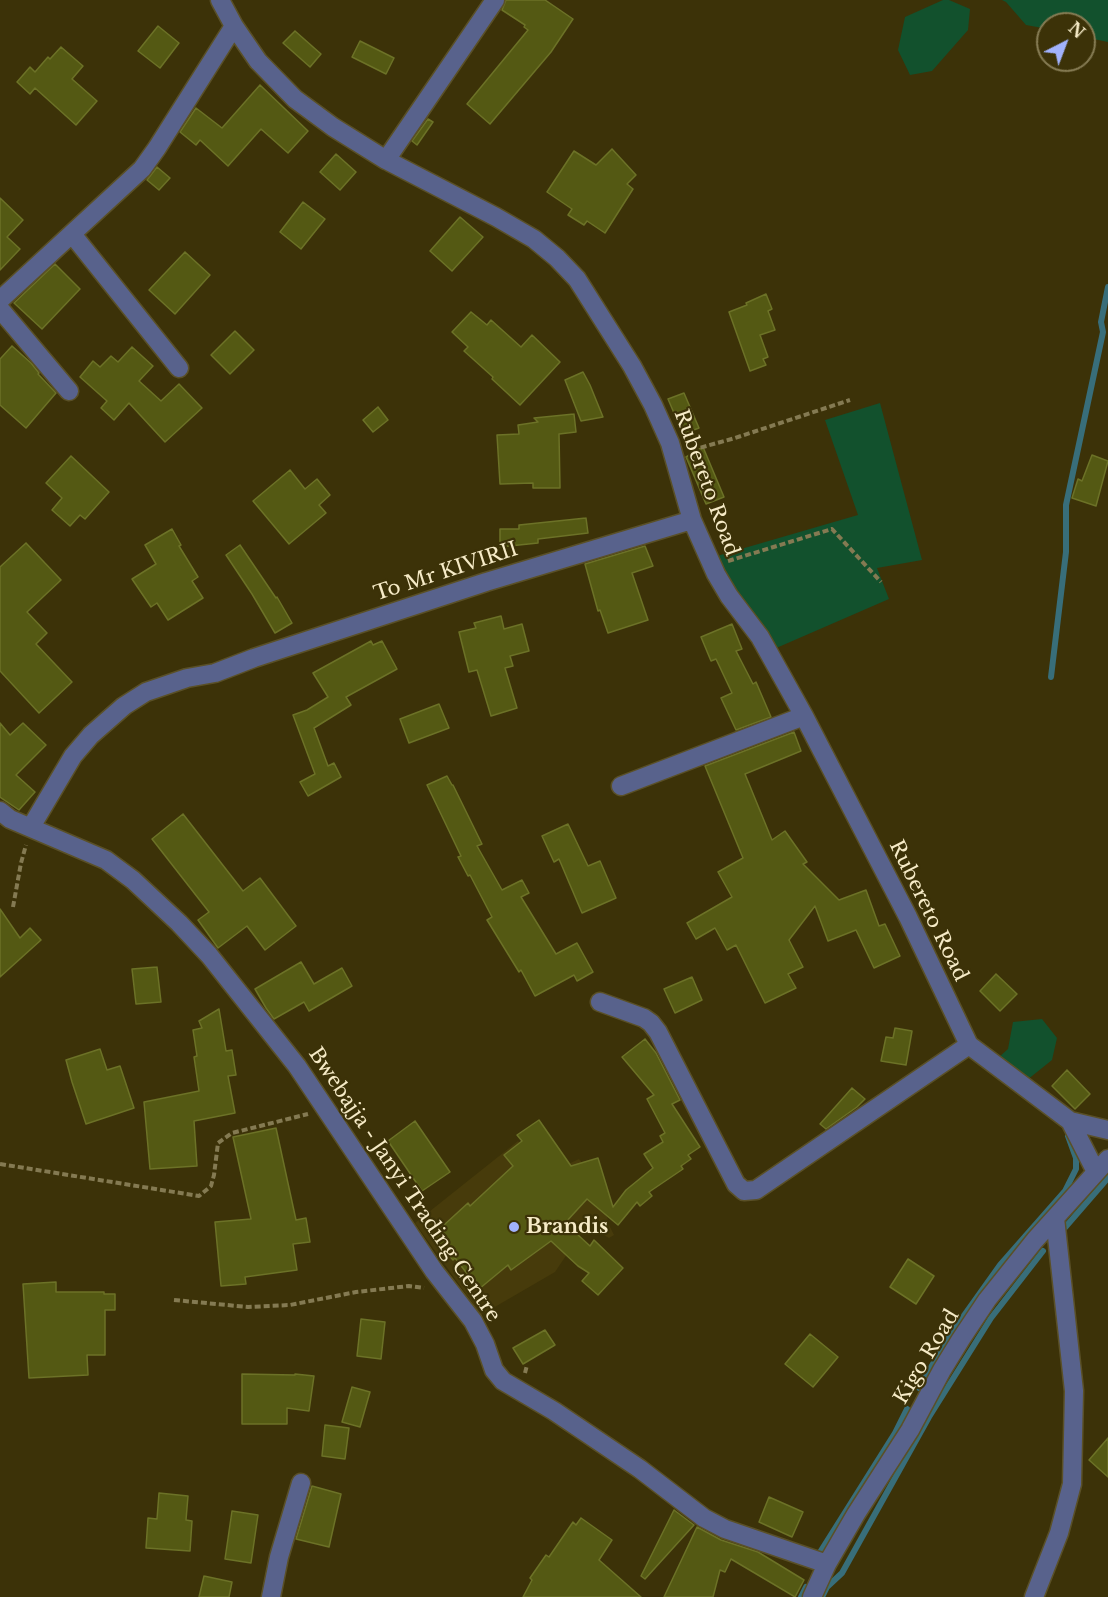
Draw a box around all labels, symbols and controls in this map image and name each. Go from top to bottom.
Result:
north arrow [1036,12,1096,72]
text: N [1064,18,1089,43]
street label: Rubereto Road [668,407,744,559]
street label: To Mr KIVIRII [371,537,521,607]
street label: Rubereto Road [883,836,973,986]
street label: Bwebajja - Janyi Trading Centre [303,1043,505,1327]
place label: Brandis [526,1215,608,1239]
marker: Brandis [507,1220,521,1234]
street label: Kigo Road [889,1305,965,1409]

